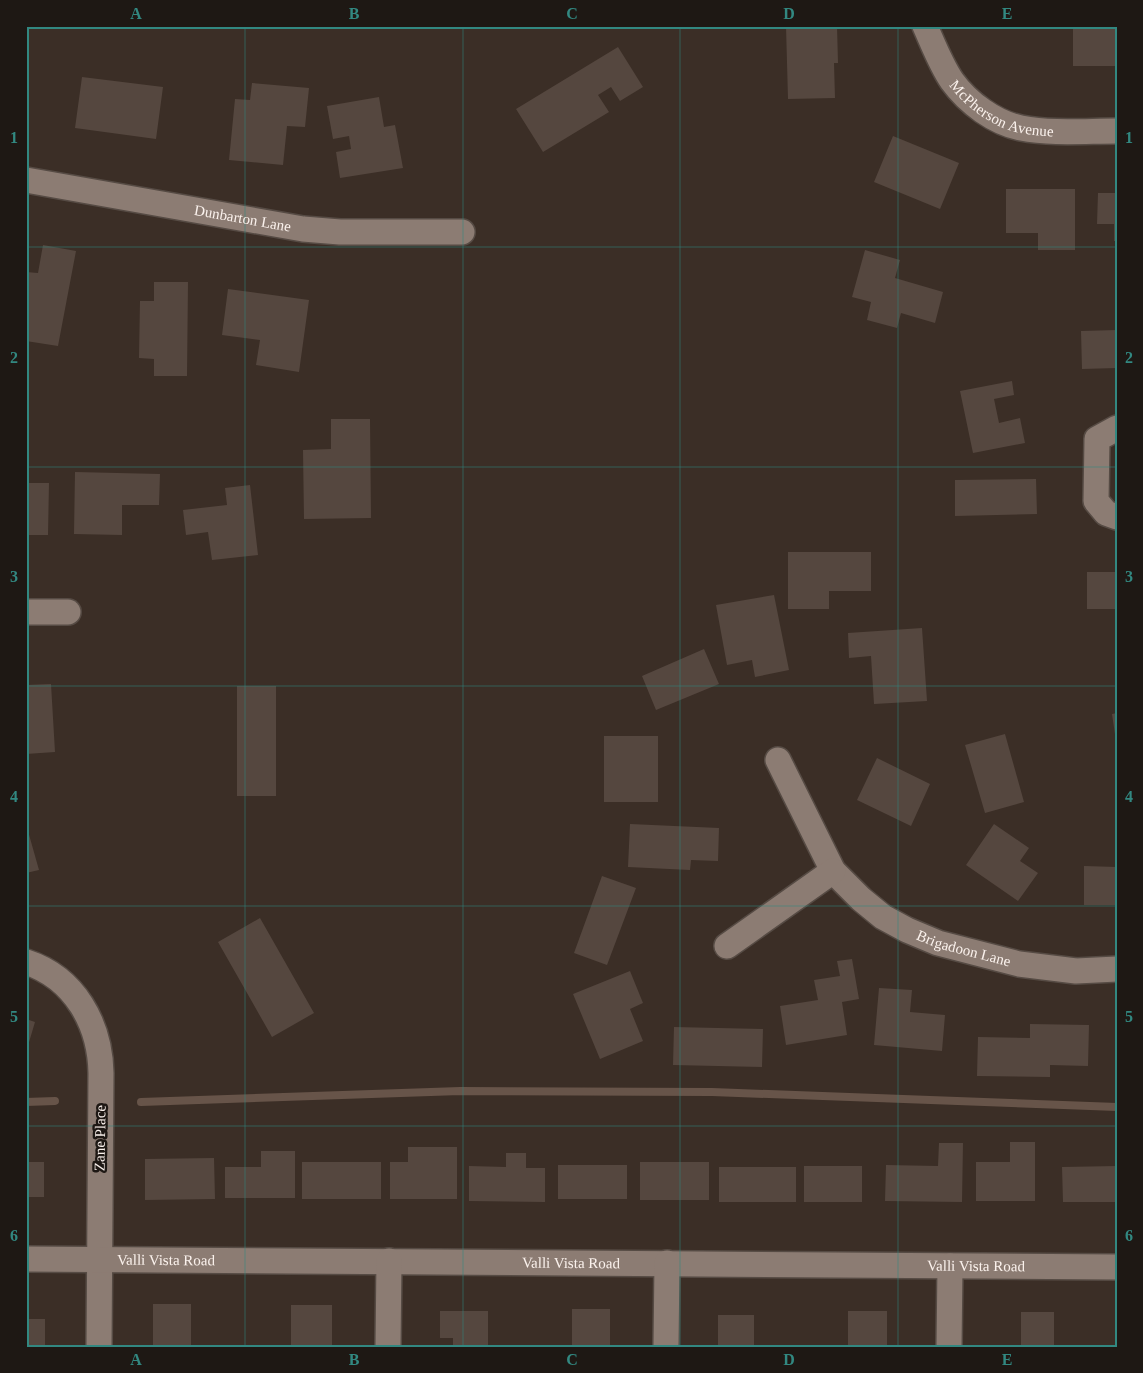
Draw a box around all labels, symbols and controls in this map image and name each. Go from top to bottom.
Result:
text: A [130,5,142,22]
text: B [349,5,360,22]
text: C [566,5,578,22]
text: D [783,5,795,22]
text: E [1002,5,1012,22]
street label: McPherson Avenue [946,77,1054,140]
text: 1 [10,129,18,146]
text: 1 [1125,129,1133,146]
street label: Dunbarton Lane [193,202,293,235]
text: 2 [10,349,18,366]
text: 2 [1125,349,1133,366]
text: 3 [10,568,18,585]
text: 3 [1125,568,1133,585]
text: 4 [10,788,18,805]
text: 4 [1125,788,1133,805]
street label: Brigadoon Lane [914,927,1013,970]
text: 5 [10,1008,18,1025]
text: 5 [1125,1008,1133,1025]
street label: Zane Place [91,1104,109,1171]
text: 6 [10,1227,18,1244]
text: 6 [1125,1227,1133,1244]
street label: Valli Vista Road [117,1252,216,1268]
street label: Valli Vista Road [522,1255,621,1271]
street label: Valli Vista Road [927,1258,1026,1274]
text: A [130,1351,142,1368]
text: B [349,1351,360,1368]
text: C [566,1351,578,1368]
text: D [783,1351,795,1368]
text: E [1002,1351,1012,1368]

